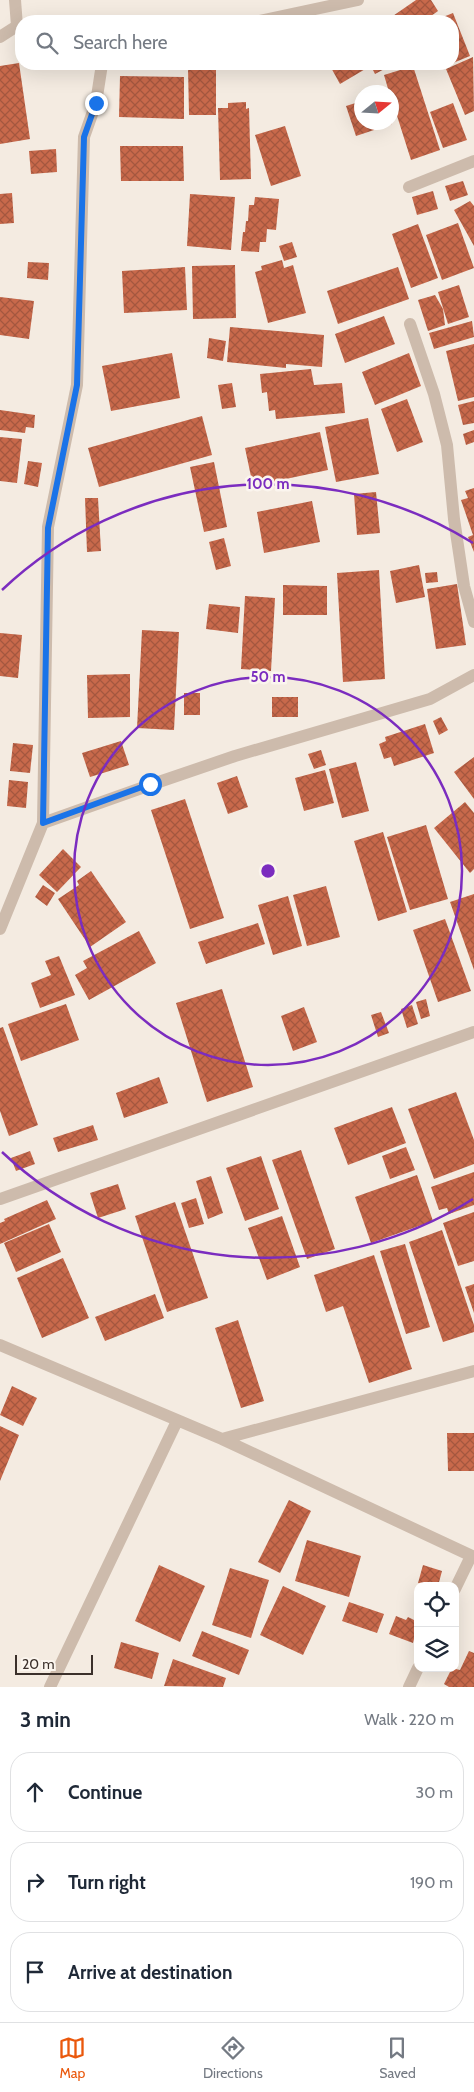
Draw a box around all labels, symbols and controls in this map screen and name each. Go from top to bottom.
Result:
search box [15,15,459,70]
icon: search [33,29,61,57]
text: Search here [73,31,167,54]
north arrow [354,85,399,130]
route end [85,92,108,115]
text: 100 m [246,475,290,493]
text: 50 m [250,668,286,686]
route start [139,773,162,796]
centre of rings [259,862,277,880]
map controls [414,1582,459,1672]
button: locate [414,1582,459,1627]
button: layers [414,1627,459,1672]
scale bar [15,1652,92,1675]
text: 20 m [22,1655,55,1673]
text: 3 min [20,1707,71,1732]
text: Walk · 220 m [364,1710,454,1729]
icon: ahead [21,1778,49,1806]
text: Continue [68,1781,142,1804]
text: 30 m [416,1783,453,1802]
icon: right [21,1868,49,1896]
text: Turn right [68,1871,146,1894]
text: 190 m [410,1873,453,1892]
icon: arrive [21,1958,49,1986]
text: Arrive at destination [68,1961,232,1984]
tab: Map [58,2034,86,2082]
tab: Directions [203,2034,263,2082]
tab: Saved [379,2034,416,2082]

